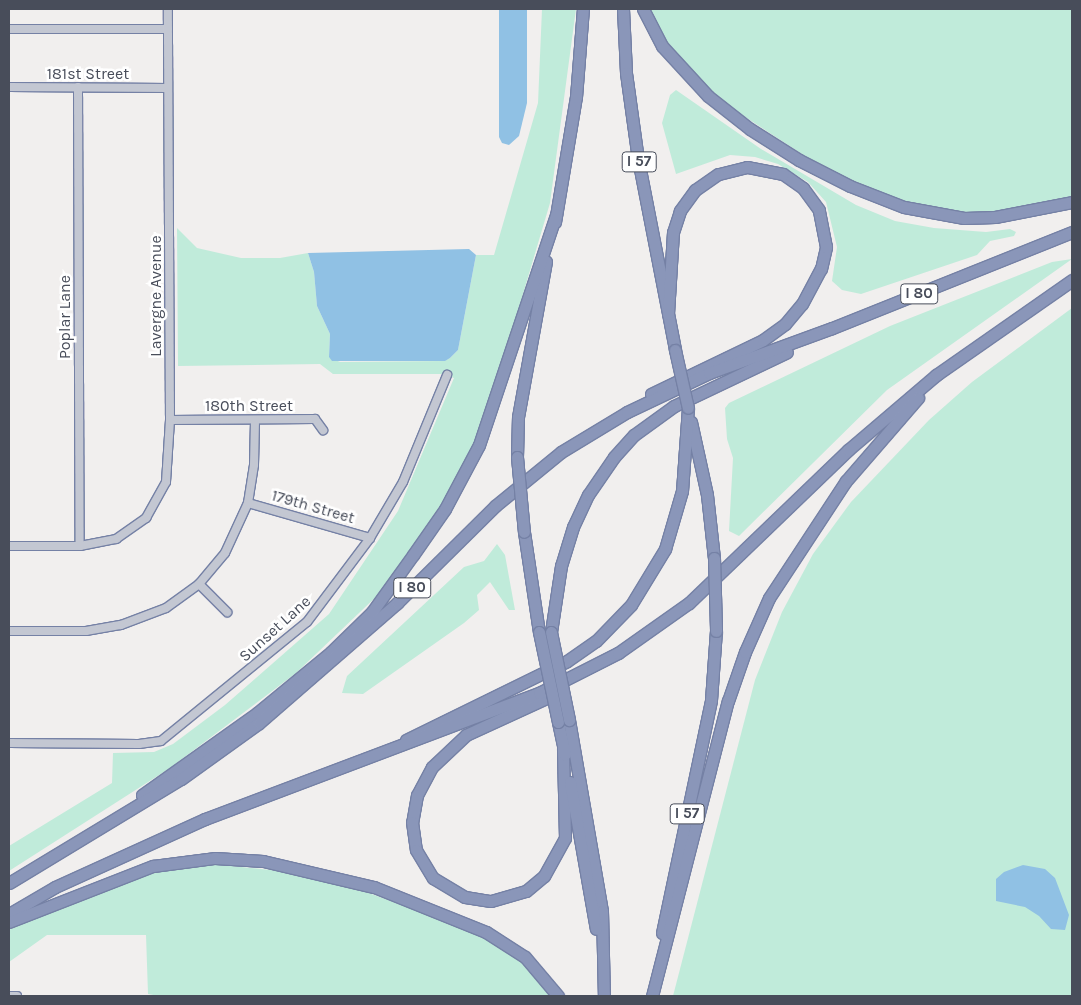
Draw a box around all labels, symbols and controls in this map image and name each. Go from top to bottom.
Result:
street label: 181st Street [47,64,129,84]
road number: I 57 [622,150,656,174]
street label: Lavergne Avenue [146,235,166,357]
street label: Poplar Lane [55,275,75,359]
road number: I 80 [899,282,939,306]
street label: 180th Street [205,396,293,416]
street label: 179th Street [269,486,357,528]
road number: I 80 [392,576,432,600]
street label: Sunset Lane [235,592,315,666]
road number: I 57 [670,802,704,826]

